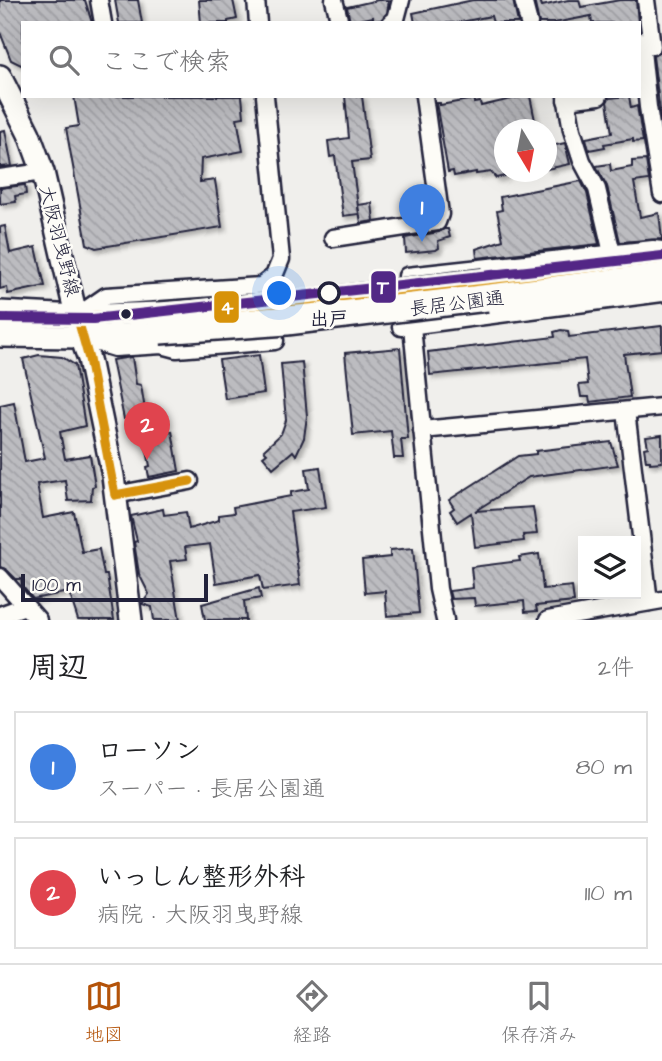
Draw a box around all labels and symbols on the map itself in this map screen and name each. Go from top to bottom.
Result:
north arrow [494,119,557,182]
street label: 大阪羽曳野線 [32,182,86,300]
pin: 1 [399,184,445,242]
line badge: T [370,270,397,304]
text: T [376,275,390,302]
your location [262,276,296,310]
marker: 出戸 [318,282,340,304]
street label: 長居公園通 [408,285,506,323]
line badge: 4 [213,290,240,324]
text: 4 [221,295,234,322]
place label: 出戸 [310,306,348,333]
unlabelled marker [119,307,133,321]
pin: 2 [124,402,170,460]
scale bar [21,571,208,603]

